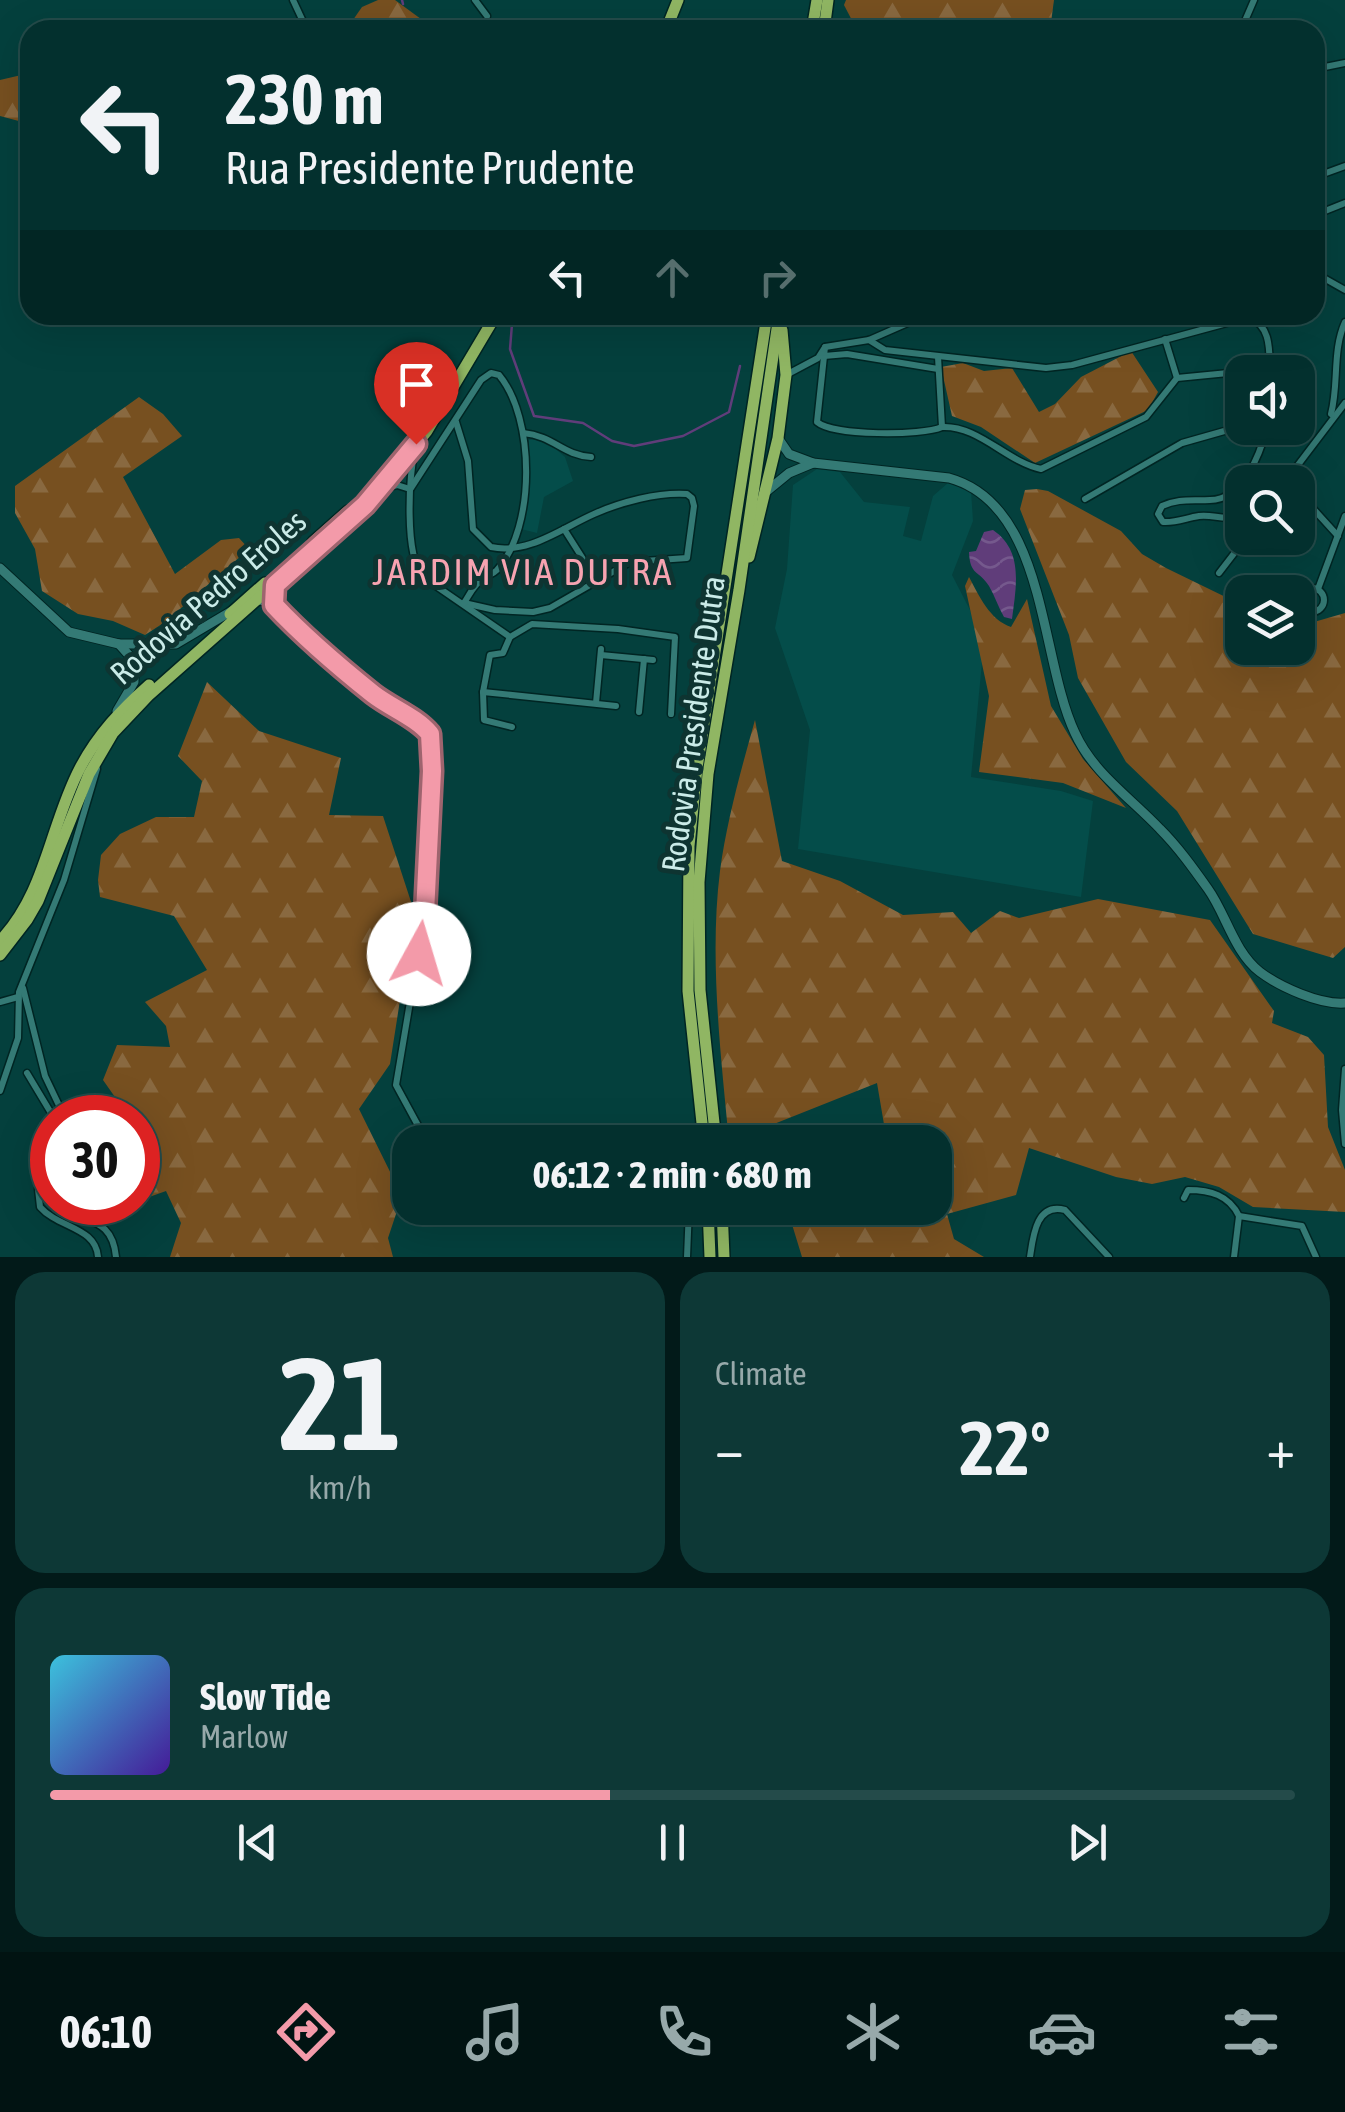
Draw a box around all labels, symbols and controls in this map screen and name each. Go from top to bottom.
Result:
text: 230 m [225,59,384,139]
icon: left [60,60,190,190]
text: Rua Presidente Prudente [225,142,635,194]
icon: left [540,250,595,305]
icon: ahead [645,250,700,305]
icon: right [750,250,805,305]
pin [374,342,459,445]
map controls [1225,355,1315,665]
button: sound [1225,355,1315,445]
icon: arrive [389,357,444,412]
button: search [1225,465,1315,555]
street label: Rodovia Pedro Eroles [103,502,313,692]
district label: JARDIM VIA DUTRA [372,550,674,593]
street label: Rodovia Presidente Dutra [654,574,732,874]
button: layers [1225,575,1315,665]
position arrow [367,902,471,1006]
speed limit sign: 30 [30,1095,160,1225]
text: 06:12 · 2 min · 680 m [532,1153,812,1196]
text: 21 [279,1329,401,1478]
text: Climate [715,1355,807,1392]
text: 22° [959,1405,1051,1491]
text: − [715,1417,744,1480]
text: + [1266,1417,1295,1480]
text: km/h [308,1469,372,1506]
text: Slow Tide [200,1675,331,1718]
text: Marlow [200,1718,288,1755]
icon: previous [230,1815,285,1870]
icon: pause [645,1815,700,1870]
icon: next [1060,1815,1115,1870]
icon: directions [271,1997,341,2067]
icon: music [460,1997,530,2067]
icon: phone [649,1997,719,2067]
icon: climate [838,1997,908,2067]
icon: car [1027,1997,1097,2067]
icon: filters [1216,1997,1286,2067]
text: 06:10 [59,2006,152,2058]

